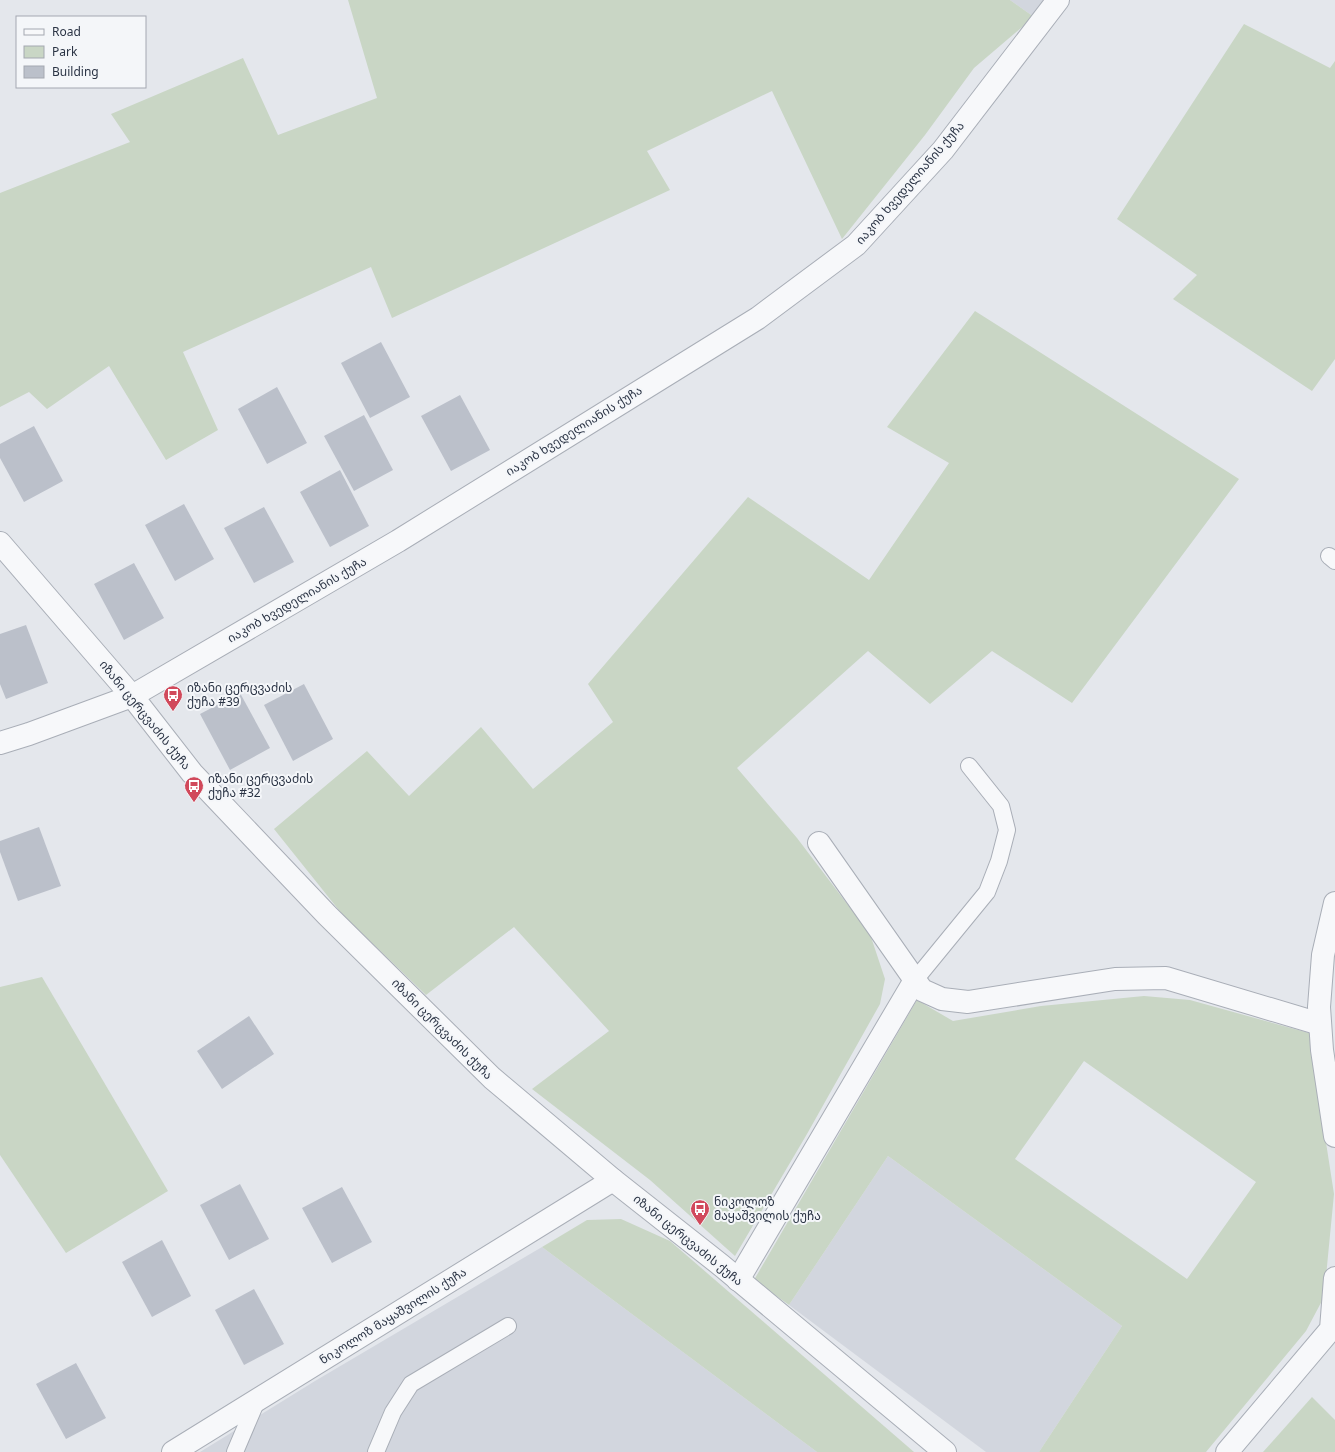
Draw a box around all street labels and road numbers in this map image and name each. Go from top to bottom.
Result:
street label: იაკობ ხვედელიანის ქუჩა [851,117,968,248]
street label: იაკობ ხვედელიანის ქუჩა [502,381,645,480]
street label: იაკობ ხვედელიანის ქუჩა [224,553,369,646]
street label: იზანი ცერცვაძის ქუჩა [96,656,195,773]
street label: იზანი ცერცვაძის ქუჩა [388,974,497,1083]
street label: იზანი ცერცვაძის ქუჩა [630,1190,747,1289]
street label: ნიკოლოზ მაყაშვილის ქუჩა [316,1263,470,1368]

